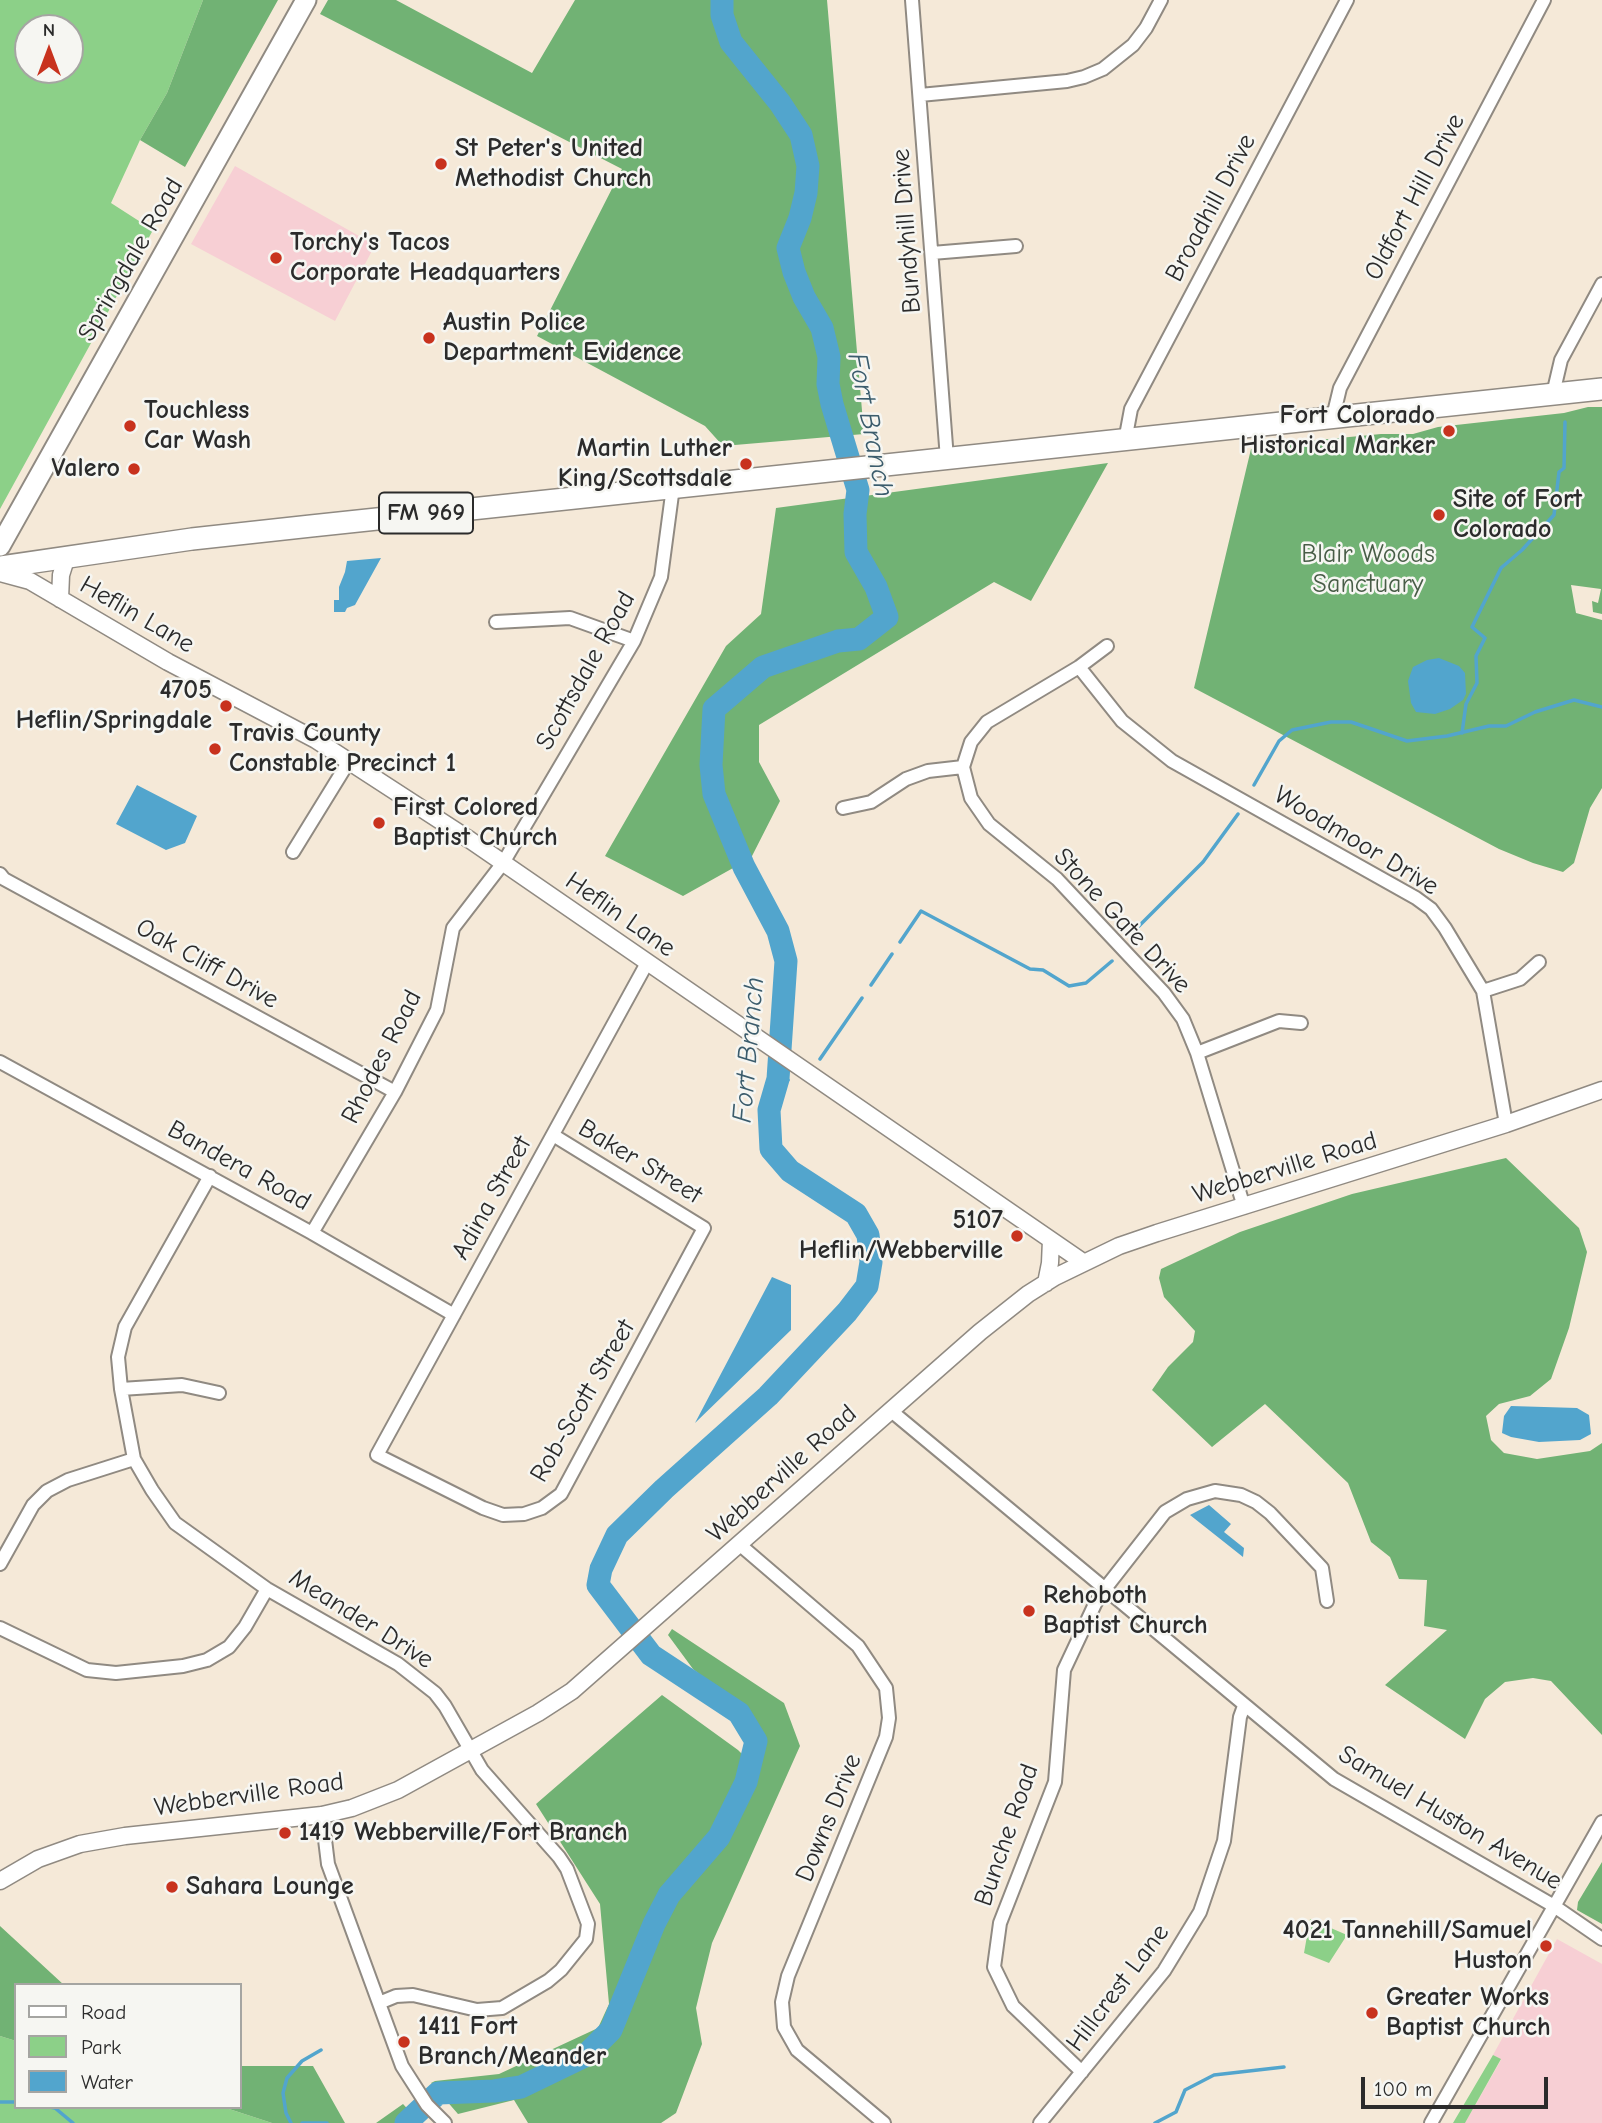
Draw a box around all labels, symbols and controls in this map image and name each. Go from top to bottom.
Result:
north arrow [14,14,84,84]
text: N [43,19,55,41]
street label: Oldfort Hill Drive [1358,108,1472,286]
street label: Broadhill Drive [1159,129,1263,287]
place label: St Peter's United Methodist Church [455,133,652,194]
street label: Bundyhill Drive [886,148,928,314]
marker: St Peter's United Methodist Church [433,156,449,172]
street label: Springdale Road [72,173,190,347]
place label: Torchy's Tacos Corporate Headquarters [290,227,560,288]
marker: Torchy's Tacos Corporate Headquarters [268,250,284,266]
place label: Austin Police Department Evidence [443,307,681,368]
marker: Austin Police Department Evidence [421,330,437,346]
water label: Fort Branch [840,350,900,500]
place label: Touchless Car Wash [144,395,251,457]
place label: Fort Colorado Historical Marker [1240,400,1435,462]
marker: Touchless Car Wash [122,418,138,434]
marker: Fort Colorado Historical Marker [1441,423,1457,439]
place label: Martin Luther King/Scottsdale [558,433,732,494]
place label: Valero [51,453,120,485]
marker: Martin Luther King/Scottsdale [738,456,754,472]
marker: Valero [126,461,142,477]
place label: Site of Fort Colorado [1453,484,1582,546]
road number: FM 969 [379,492,473,534]
marker: Site of Fort Colorado [1431,507,1447,523]
park label: Blair Woods Sanctuary [1301,539,1435,600]
street label: Heflin Lane [74,570,200,660]
street label: Scottsdale Road [530,586,642,756]
place label: 4705 Heflin/Springdale [16,675,212,736]
marker: 4705 Heflin/Springdale [218,698,234,714]
place label: Travis County Constable Precinct 1 [229,718,456,780]
marker: Travis County Constable Precinct 1 [207,741,223,757]
street label: Woodmoor Drive [1268,780,1444,902]
place label: First Colored Baptist Church [393,792,558,854]
marker: First Colored Baptist Church [371,815,387,831]
street label: Stone Gate Drive [1047,842,1197,1000]
street label: Heflin Lane [559,866,681,964]
street label: Oak Cliff Drive [130,912,284,1016]
water label: Fort Branch [726,976,772,1124]
street label: Rhodes Road [335,985,429,1129]
street label: Baker Street [573,1113,707,1211]
street label: Bandera Road [162,1114,316,1218]
street label: Webberville Road [1189,1125,1381,1211]
street label: Adina Street [445,1131,539,1265]
place label: 5107 Heflin/Webberville [799,1205,1003,1266]
marker: 5107 Heflin/Webberville [1009,1228,1025,1244]
street label: Rob-Scott Street [524,1314,642,1488]
street label: Webberville Road [701,1399,863,1549]
street label: Meander Drive [283,1562,439,1676]
place label: Rehoboth Baptist Church [1043,1580,1208,1642]
marker: Rehoboth Baptist Church [1021,1603,1037,1619]
street label: Samuel Huston Avenue [1332,1739,1568,1897]
street label: Downs Drive [789,1749,869,1887]
street label: Bunche Road [968,1760,1046,1910]
street label: Webberville Road [152,1766,346,1824]
place label: 1419 Webberville/Fort Branch [299,1817,628,1849]
marker: 1419 Webberville/Fort Branch [277,1825,293,1841]
place label: Sahara Lounge [186,1871,354,1903]
marker: Sahara Lounge [164,1879,180,1895]
place label: 4021 Tannehill/Samuel Huston [1283,1915,1532,1976]
street label: Hillcrest Lane [1060,1918,1176,2058]
marker: 4021 Tannehill/Samuel Huston [1538,1938,1554,1954]
place label: Greater Works Baptist Church [1386,1982,1551,2044]
legend [14,1983,242,2109]
text: Road [81,2000,126,2024]
marker: Greater Works Baptist Church [1364,2005,1380,2021]
place label: 1411 Fort Branch/Meander [418,2011,606,2072]
marker: 1411 Fort Branch/Meander [396,2034,412,2050]
text: Park [81,2035,121,2059]
scale bar [1364,2064,1551,2108]
text: Water [81,2070,133,2094]
text: 100 m [1374,2077,1432,2101]

